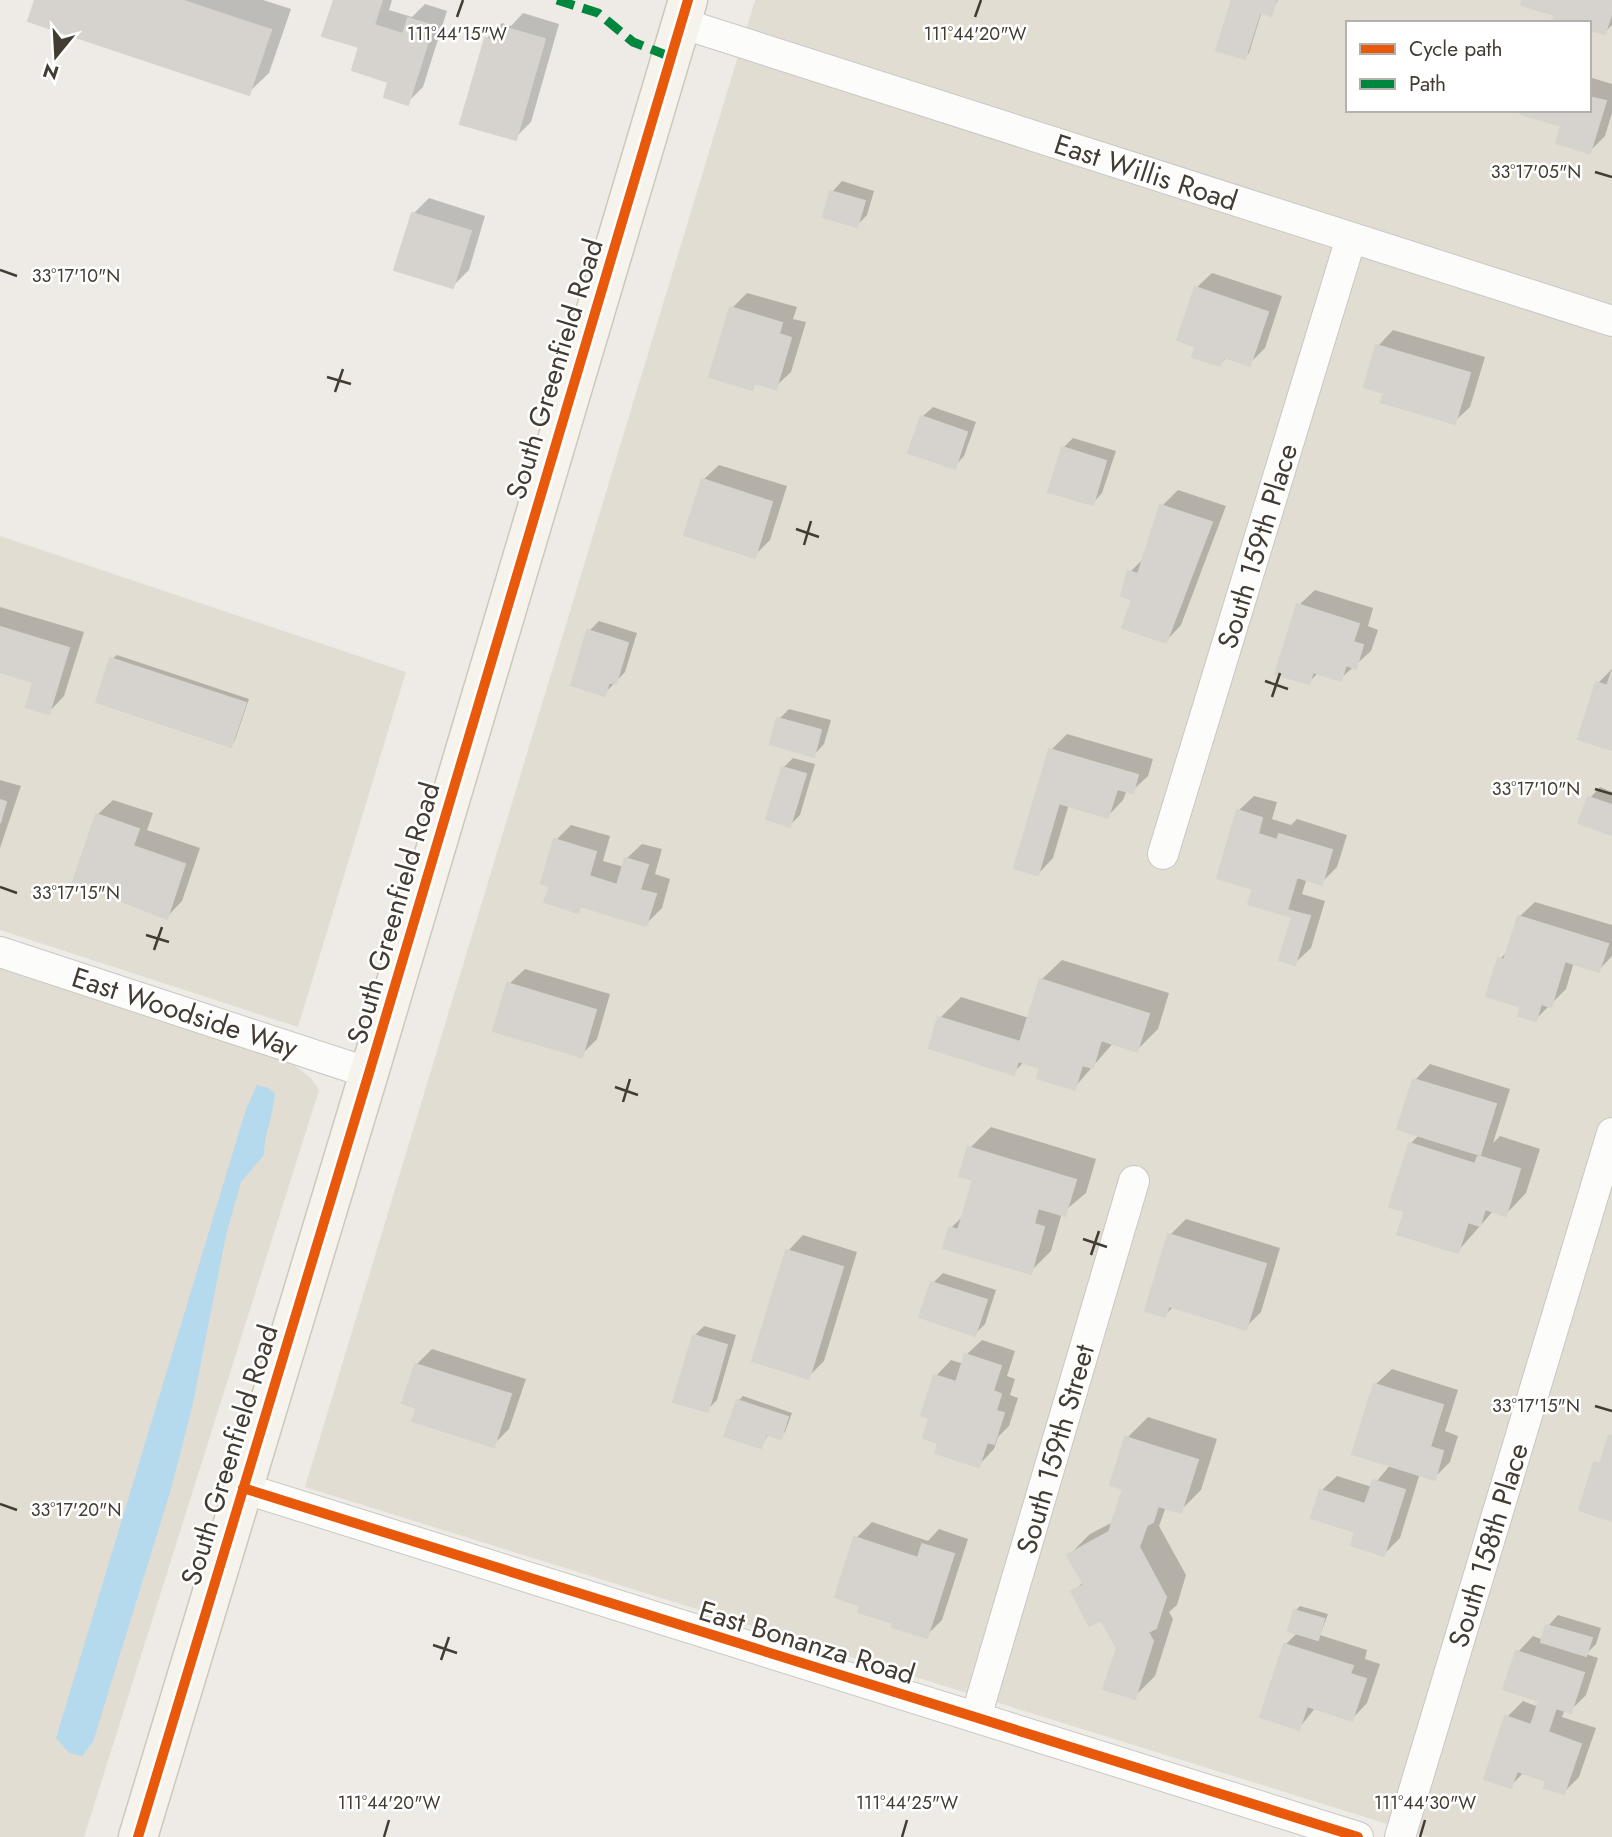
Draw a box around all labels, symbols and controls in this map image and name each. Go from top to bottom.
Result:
north arrow [21,21,91,91]
text: 111°44'15"W [407,21,507,47]
text: 111°44'20"W [924,21,1027,47]
legend [1346,21,1591,112]
text: Cycle path [1409,34,1502,64]
text: N [40,57,62,87]
text: Path [1409,69,1446,99]
street label: East Willis Road [1049,124,1243,221]
text: 33°17'05"N [1491,159,1581,185]
street label: South Greenfield Road [495,234,614,504]
text: 33°17'10"N [32,263,120,289]
street label: South 159th Place [1207,439,1308,654]
text: 33°17'10"N [1492,776,1580,802]
street label: South Greenfield Road [336,777,450,1049]
text: 33°17'15"N [32,880,120,906]
street label: East Woodside Way [67,957,304,1069]
street label: South Greenfield Road [170,1320,289,1590]
street label: South 159th Street [1006,1339,1105,1559]
text: 33°17'15"N [1492,1393,1580,1419]
street label: South 158th Place [1438,1438,1539,1652]
text: 33°17'20"N [31,1497,121,1523]
street label: East Bonanza Road [694,1590,920,1695]
text: 111°44'20"W [338,1790,441,1816]
text: 111°44'25"W [856,1790,958,1816]
text: 111°44'30"W [1374,1790,1476,1816]

